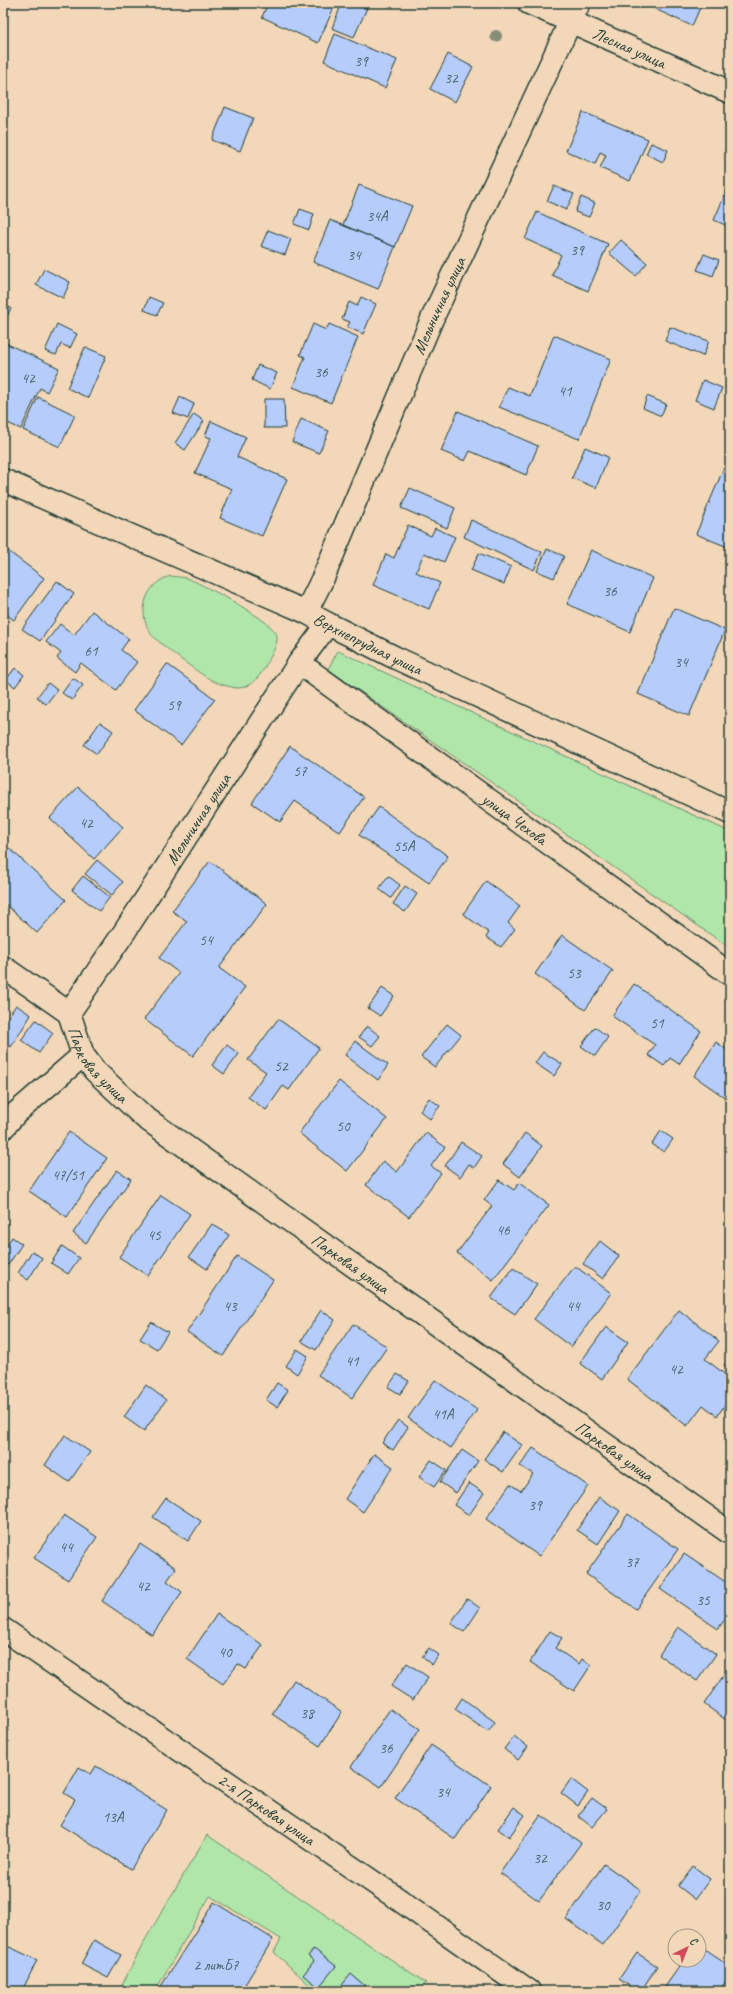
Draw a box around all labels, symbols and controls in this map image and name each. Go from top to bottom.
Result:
street label: Лесная улица [590,23,671,74]
house number: 39 [354,52,369,71]
house number: 32 [444,69,459,88]
house number: 34А [366,207,389,226]
house number: 39 [570,241,585,260]
house number: 34 [347,246,362,265]
street label: Мельничная улица [408,252,471,358]
house number: 36 [314,363,329,382]
house number: 42 [21,369,36,388]
house number: 41 [558,382,573,401]
house number: 36 [603,582,618,601]
street label: Верхнепрудная улица [310,608,426,680]
house number: 61 [84,642,99,661]
house number: 34 [674,653,689,672]
house number: 59 [167,696,182,715]
house number: 57 [293,762,308,781]
street label: Мельничная улица [161,768,236,869]
street label: улица Чехова [477,788,553,851]
house number: 42 [79,814,94,833]
house number: 55А [393,837,416,856]
house number: 54 [199,931,214,950]
house number: 53 [567,964,582,983]
house number: 51 [650,1014,665,1033]
street label: Парковая улица [63,1024,133,1109]
house number: 52 [274,1057,289,1076]
house number: 50 [336,1117,351,1136]
house number: 47/51 [52,1166,85,1185]
house number: 46 [496,1221,511,1240]
house number: 45 [147,1226,162,1245]
street label: Парковая улица [307,1229,394,1300]
house number: 43 [223,1297,238,1316]
house number: 44 [566,1297,581,1316]
house number: 41 [345,1352,360,1371]
house number: 42 [669,1360,684,1379]
house number: 41А [432,1405,455,1424]
street label: Парковая улица [571,1417,659,1487]
house number: 39 [528,1496,543,1515]
house number: 44 [59,1538,74,1557]
house number: 37 [625,1553,640,1572]
house number: 42 [136,1577,151,1596]
house number: 35 [696,1591,711,1610]
house number: 40 [218,1643,233,1662]
house number: 38 [300,1704,315,1723]
house number: 36 [379,1739,394,1758]
street label: 2-я Парковая улица [214,1769,320,1851]
house number: 34 [436,1783,451,1802]
house number: 13А [102,1808,125,1827]
house number: 32 [533,1849,548,1868]
house number: 30 [596,1896,611,1915]
north arrow [667,1928,707,1968]
text: С [687,1934,702,1949]
house number: 2 литБ7 [194,1956,240,1975]

